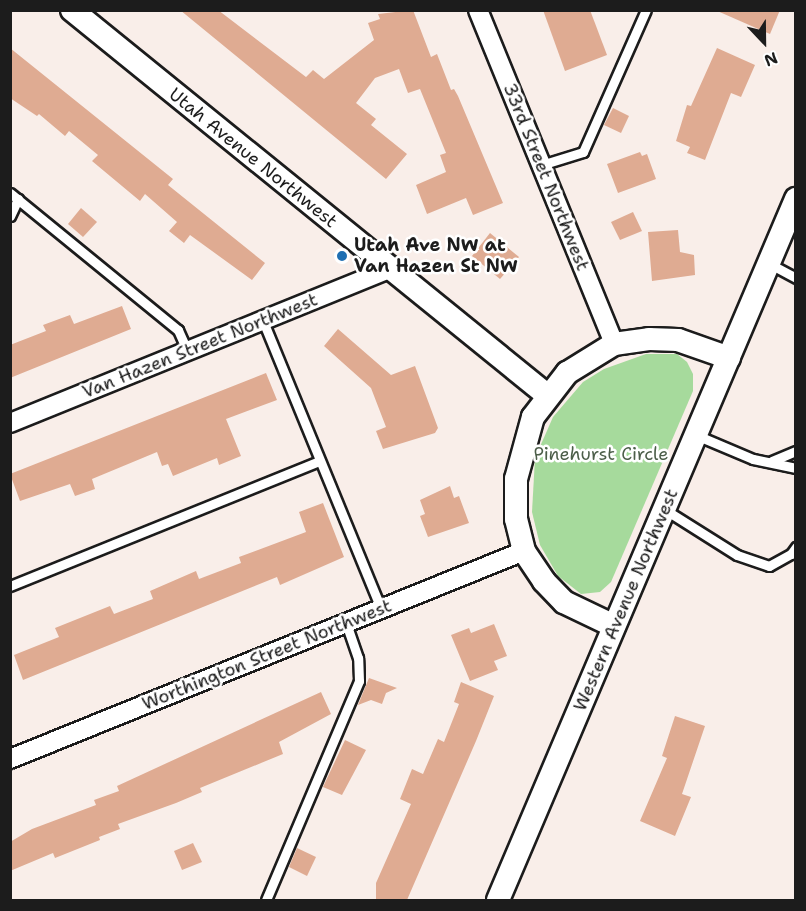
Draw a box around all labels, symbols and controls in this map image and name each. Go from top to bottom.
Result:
north arrow [734,12,794,72]
text: N [761,47,781,71]
street label: 33rd Street Northwest [498,80,594,274]
street label: Utah Avenue Northwest [165,84,341,232]
place label: Utah Ave NW at Van Hazen St NW [354,235,518,278]
marker: Utah Ave NW at Van Hazen St NW [335,249,349,263]
street label: Van Hazen Street Northwest [79,289,321,403]
park label: Pinehurst Circle [533,443,669,465]
street label: Western Avenue Northwest [569,486,683,714]
street label: Worthington Street Northwest [139,595,395,715]

